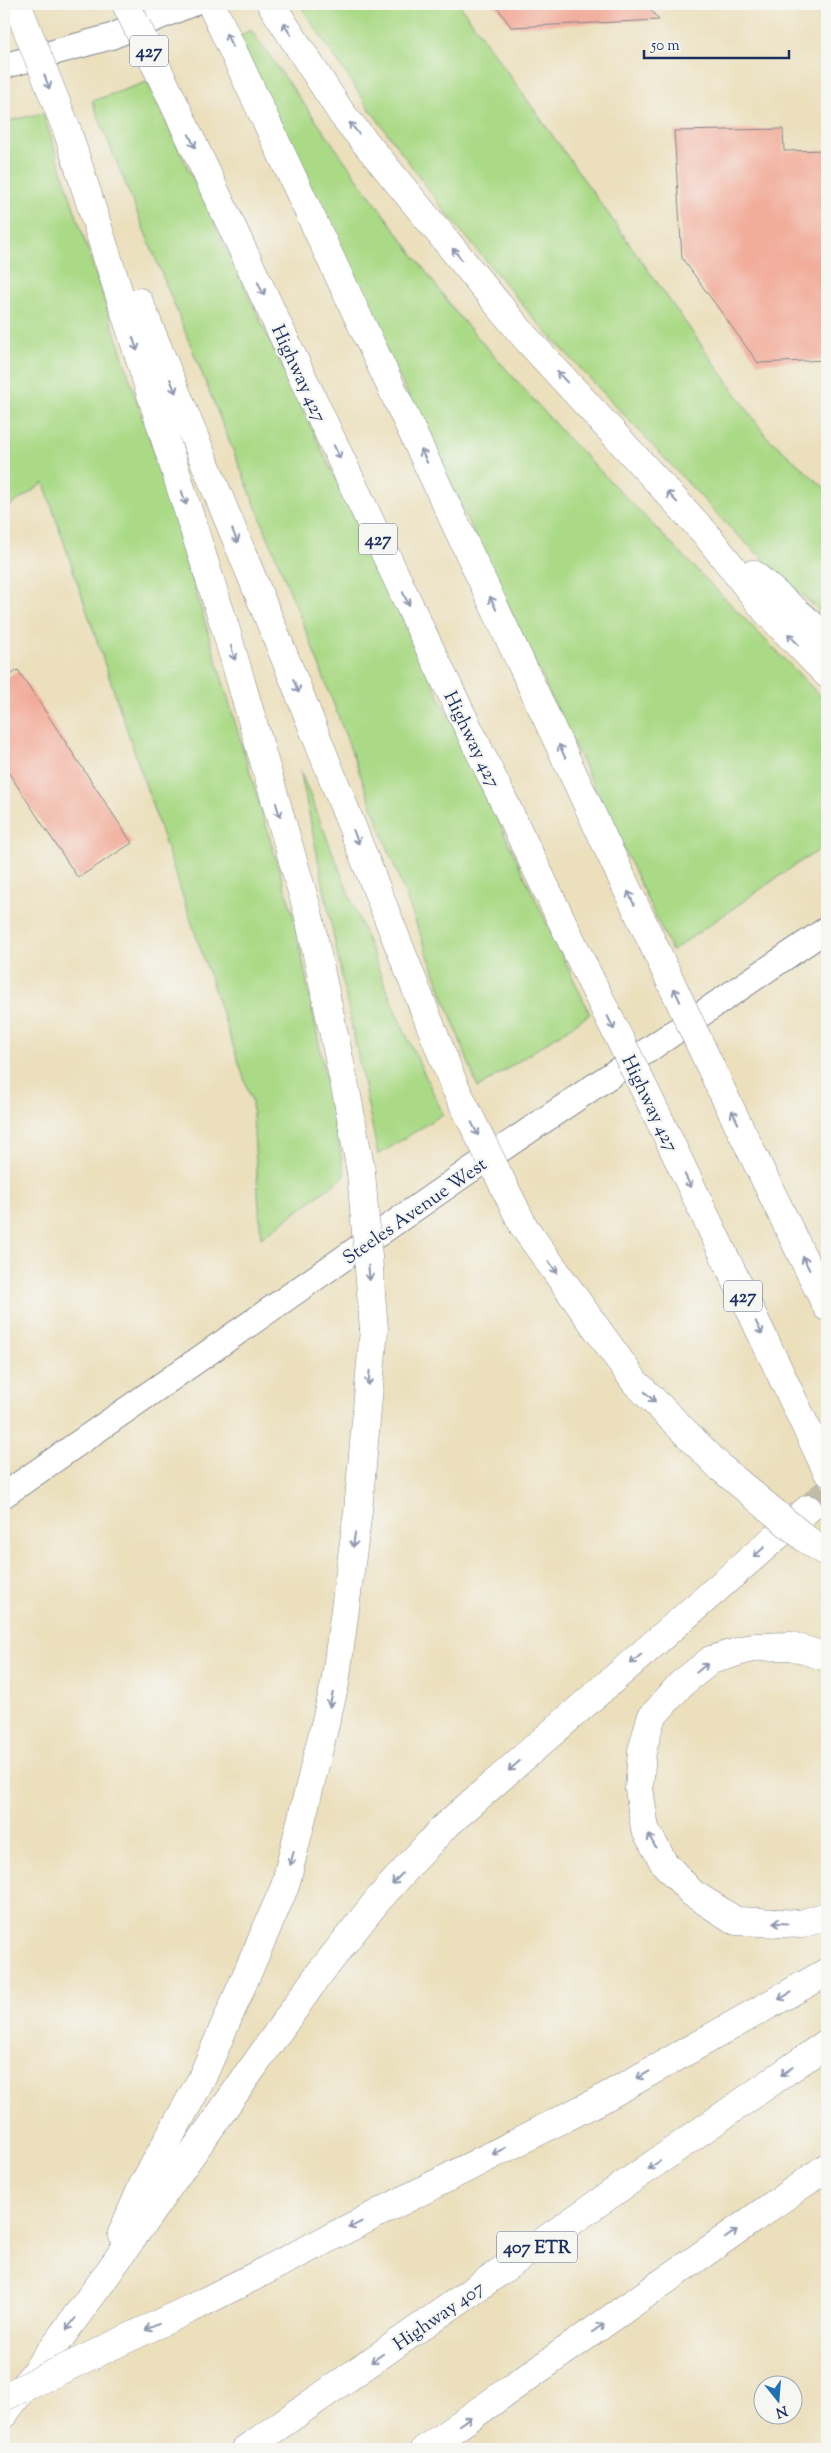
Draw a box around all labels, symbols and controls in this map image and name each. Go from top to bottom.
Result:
one-way arrow [282,23,292,37]
scale bar [644,28,788,60]
one-way arrow [223,33,233,48]
road number: 427 [130,36,168,66]
text: 50 m [650,36,680,57]
one-way arrow [43,74,52,89]
one-way arrow [349,122,360,135]
one-way arrow [187,134,197,149]
one-way arrow [451,248,462,261]
one-way arrow [256,281,266,296]
street label: Highway 427 [263,321,332,428]
one-way arrow [131,335,140,351]
one-way arrow [556,371,568,384]
one-way arrow [169,377,178,393]
one-way arrow [333,444,342,459]
one-way arrow [419,449,429,464]
one-way arrow [180,490,190,506]
one-way arrow [666,491,678,503]
road number: 427 [359,524,397,554]
one-way arrow [230,528,240,543]
one-way arrow [402,591,411,606]
one-way arrow [488,596,498,611]
one-way arrow [787,633,799,645]
one-way arrow [229,645,238,661]
one-way arrow [292,678,302,693]
street label: Highway 427 [436,687,506,794]
one-way arrow [557,744,567,759]
one-way arrow [274,801,284,817]
one-way arrow [352,829,361,845]
one-way arrow [626,891,636,906]
one-way arrow [672,988,682,1003]
one-way arrow [607,1015,617,1030]
street label: Highway 427 [614,1051,684,1158]
one-way arrow [730,1110,739,1125]
one-way arrow [471,1121,480,1136]
street label: Steeles Avenue West [338,1152,493,1272]
one-way arrow [684,1173,694,1188]
one-way arrow [801,1256,810,1271]
one-way arrow [547,1260,558,1273]
one-way arrow [364,1265,374,1281]
road number: 427 [724,1280,762,1312]
one-way arrow [754,1320,764,1335]
one-way arrow [365,1370,374,1386]
one-way arrow [643,1391,656,1403]
one-way arrow [349,1531,359,1547]
one-way arrow [752,1546,765,1558]
one-way arrow [630,1653,643,1665]
one-way arrow [695,1662,708,1673]
one-way arrow [326,1692,335,1708]
one-way arrow [508,1761,521,1772]
one-way arrow [646,1834,656,1848]
one-way arrow [287,1850,296,1866]
one-way arrow [391,1872,403,1885]
one-way arrow [772,1919,788,1928]
one-way arrow [778,1991,792,2001]
one-way arrow [781,2066,795,2076]
one-way arrow [636,2071,651,2081]
one-way arrow [492,2147,507,2156]
one-way arrow [648,2160,662,2170]
one-way arrow [347,2220,362,2230]
one-way arrow [724,2229,738,2239]
road number: 407 ETR [497,2232,577,2262]
street label: Highway 407 [388,2275,491,2358]
one-way arrow [66,2317,76,2331]
one-way arrow [144,2322,159,2332]
one-way arrow [591,2323,605,2333]
one-way arrow [371,2353,385,2363]
north arrow [754,2376,804,2426]
text: N [773,2399,789,2422]
one-way arrow [458,2416,472,2426]

